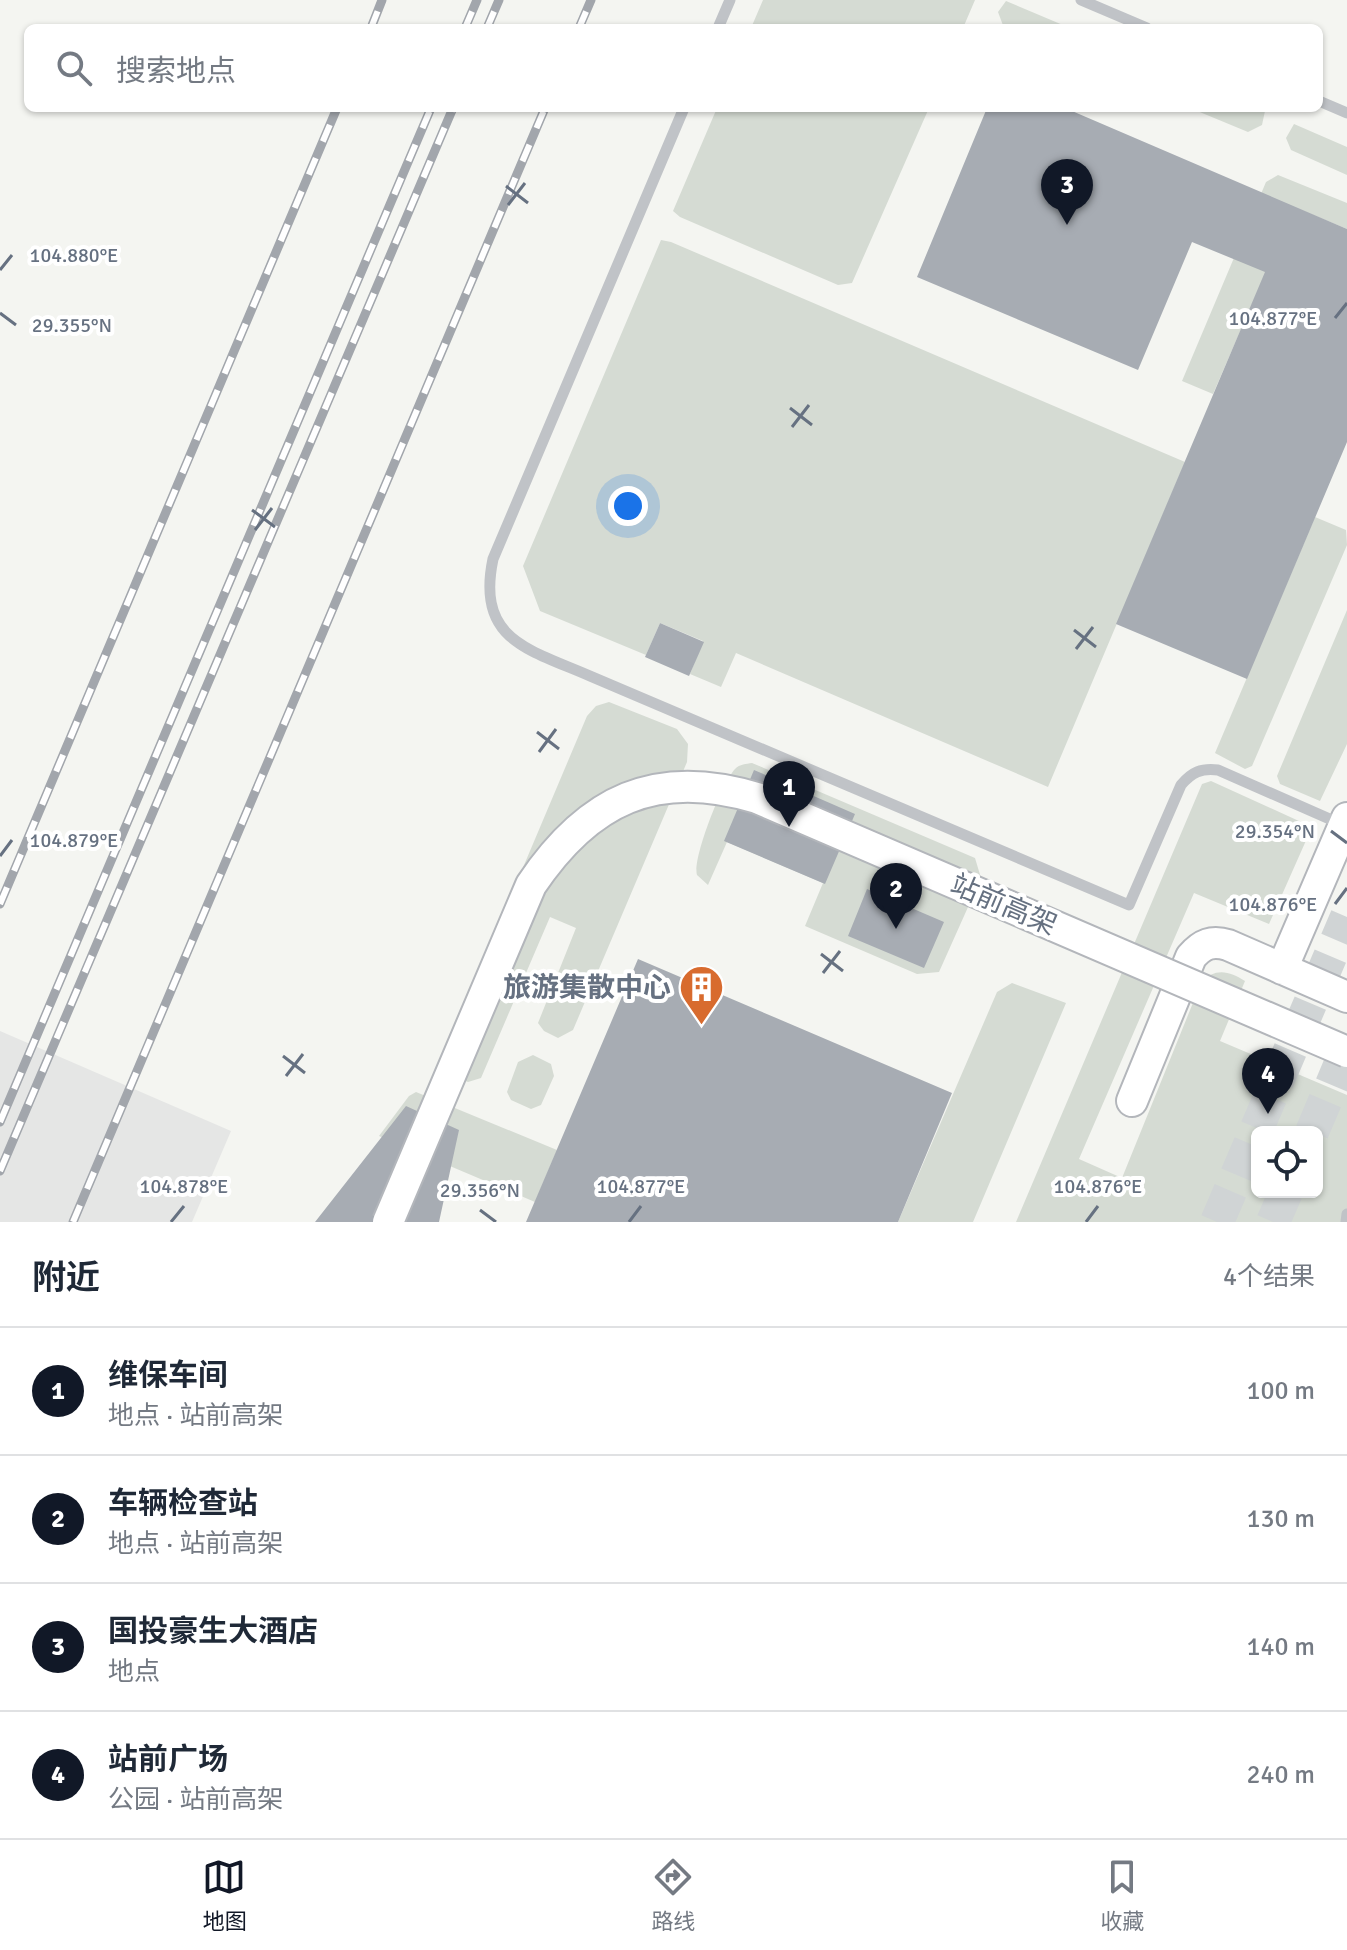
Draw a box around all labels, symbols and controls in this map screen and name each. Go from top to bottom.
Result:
search box [24,24,1323,112]
icon: search [52,46,96,90]
text: 搜索地点 [116,53,236,90]
pin: 3 [1041,159,1093,225]
text: 104.880°E [30,243,118,268]
text: 104.877°E [1229,306,1317,331]
text: 29.355°N [32,313,112,338]
your location [608,486,648,526]
pin: 1 [763,761,815,827]
text: 29.354°N [1235,819,1315,844]
text: 104.879°E [30,828,118,853]
pin: 2 [870,863,922,929]
street label: 站前高架 [945,867,1062,942]
text: 104.876°E [1229,892,1317,917]
building icon: 旅游集散中心 [678,963,726,1026]
place label: 旅游集散中心 [503,971,671,1005]
pin: 4 [1242,1048,1294,1114]
map controls [1251,1126,1323,1198]
button: locate [1251,1126,1323,1198]
text: 104.878°E [140,1174,228,1199]
text: 104.877°E [597,1174,685,1199]
text: 104.876°E [1054,1174,1142,1199]
text: 29.356°N [440,1178,520,1203]
text: 附近 [32,1257,100,1299]
text: 4个结果 [1223,1261,1315,1293]
text: 维保车间 [108,1357,228,1394]
text: 1 [51,1375,65,1407]
text: 100 m [1246,1375,1315,1407]
text: 地点 · 站前高架 [108,1400,283,1432]
text: 车辆检查站 [108,1485,258,1522]
text: 2 [51,1503,65,1535]
text: 130 m [1246,1503,1315,1535]
text: 地点 · 站前高架 [108,1528,283,1560]
text: 国投豪生大酒店 [108,1613,318,1650]
text: 3 [51,1631,65,1663]
text: 140 m [1246,1631,1315,1663]
text: 地点 [108,1656,160,1688]
text: 站前广场 [108,1741,228,1778]
text: 4 [51,1759,65,1791]
text: 240 m [1246,1759,1315,1791]
text: 公园 · 站前高架 [108,1784,283,1816]
tab: 地图 [202,1855,247,1935]
tab: 路线 [651,1855,696,1935]
tab: 收藏 [1100,1855,1145,1935]

